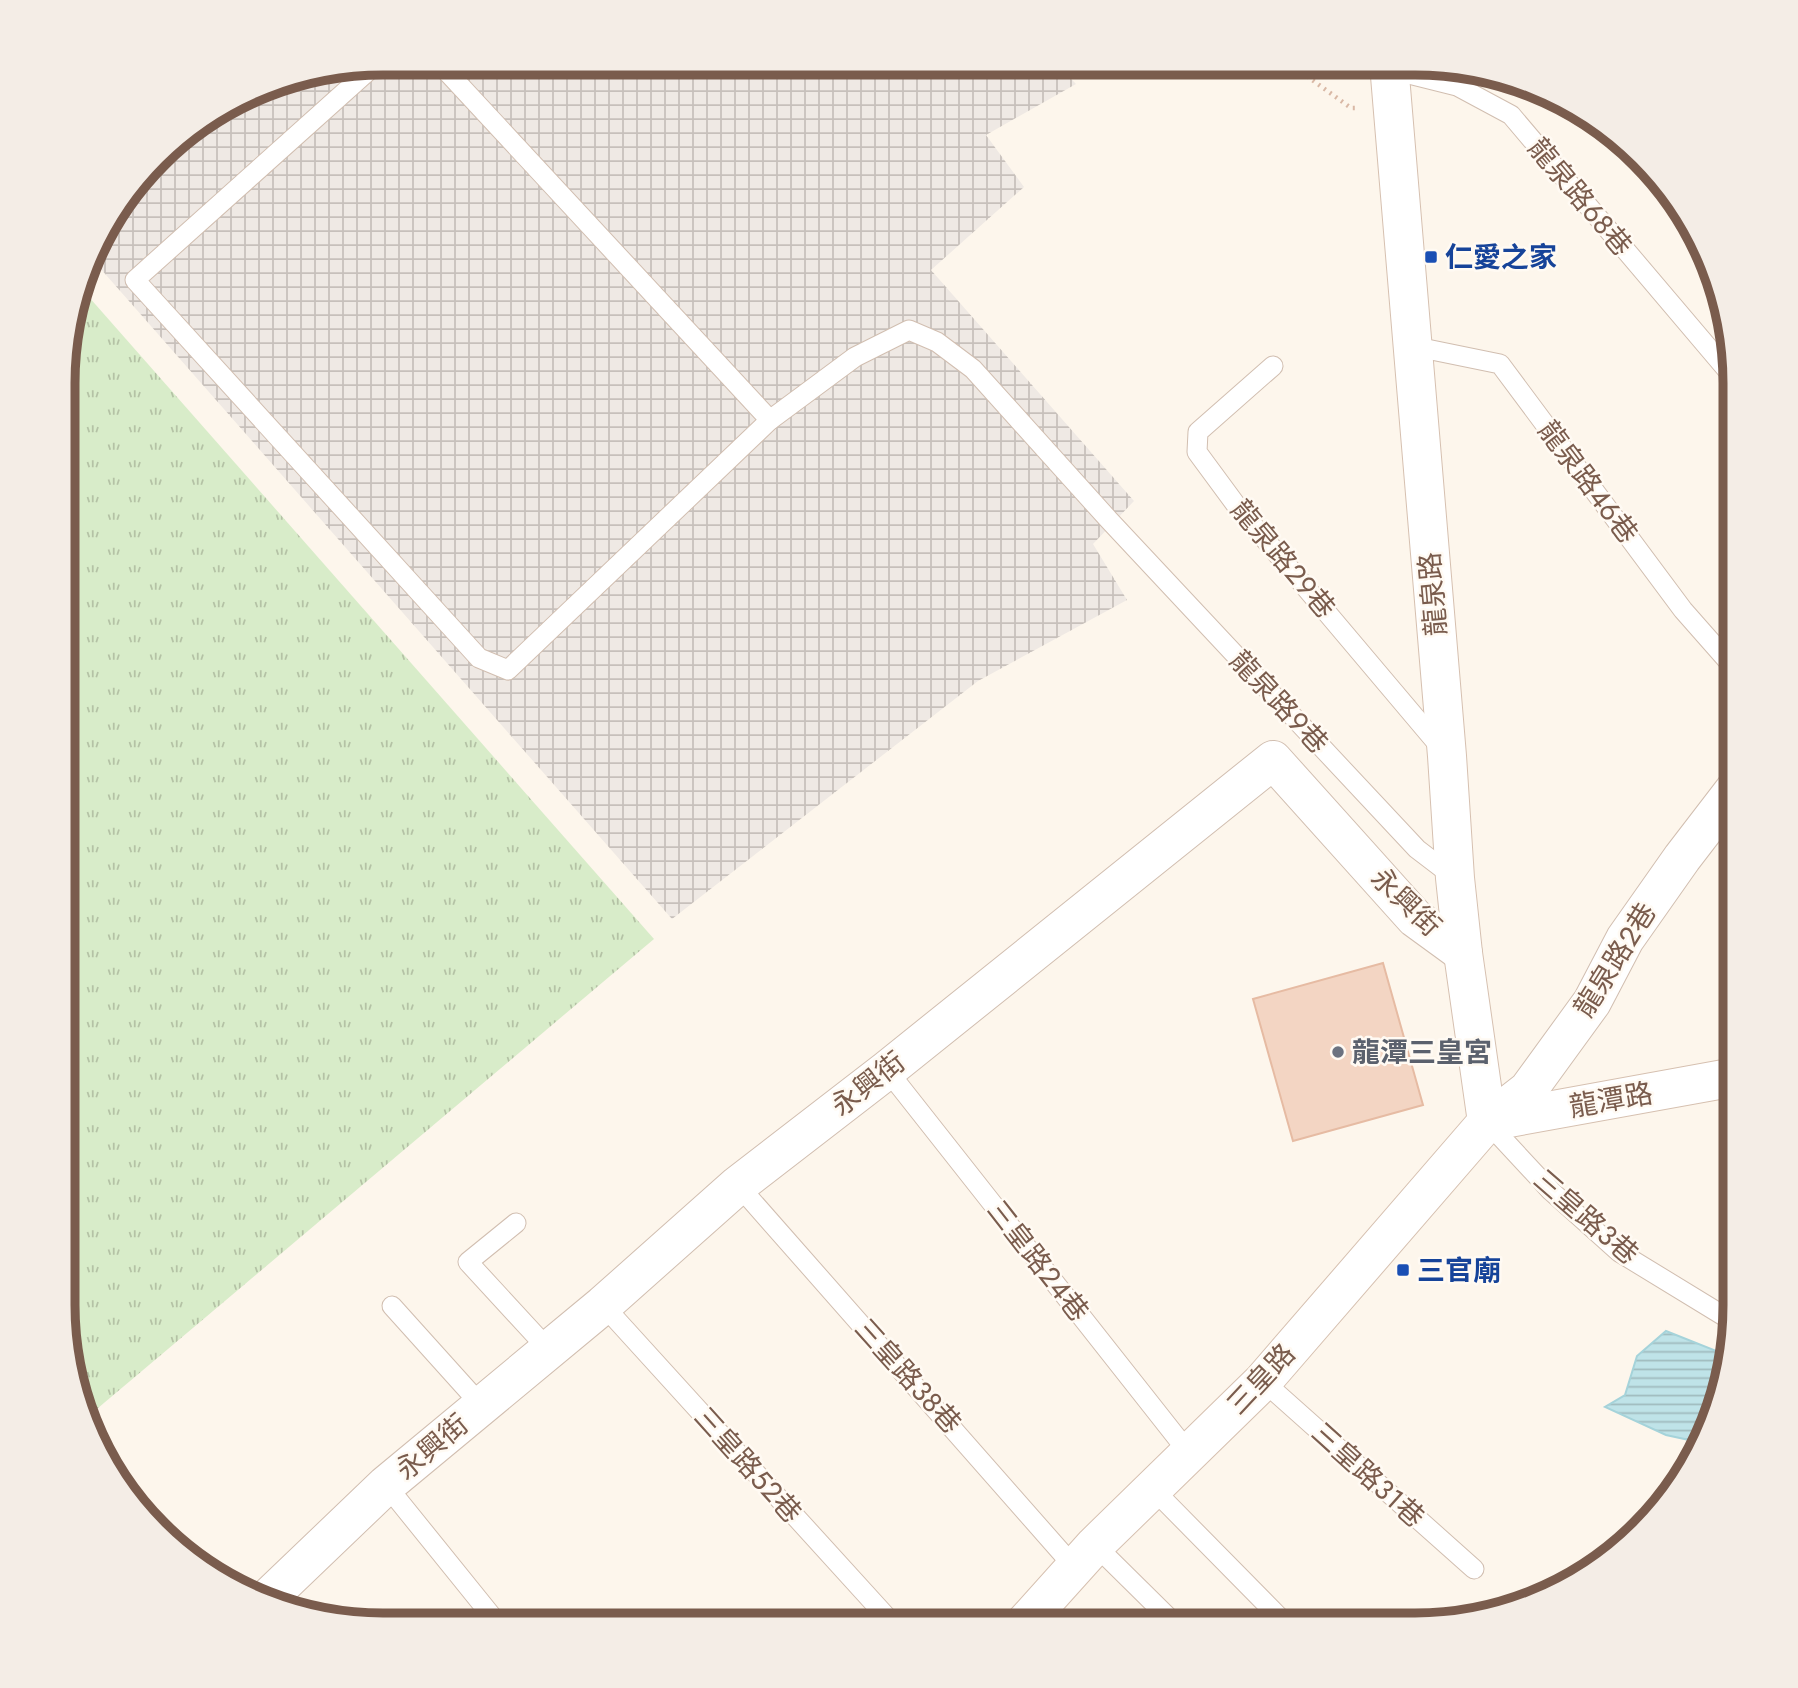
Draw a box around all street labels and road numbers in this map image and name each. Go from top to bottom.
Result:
street label: 龍泉路68巷 [1518,129,1642,265]
street label: 龍泉路46巷 [1528,412,1648,552]
street label: 龍泉路29巷 [1221,491,1345,627]
street label: 龍泉路 [1409,550,1457,638]
street label: 龍泉路9巷 [1220,641,1338,763]
street label: 永興街 [1362,858,1450,946]
street label: 龍泉路2巷 [1564,895,1666,1025]
street label: 永興街 [822,1042,914,1126]
street label: 龍潭路 [1566,1073,1656,1127]
street label: 三皇路3巷 [1525,1160,1647,1274]
street label: 三皇路24巷 [977,1192,1099,1330]
street label: 三皇路38巷 [845,1309,971,1443]
street label: 三皇路 [1217,1334,1305,1424]
street label: 三皇路52巷 [685,1398,811,1532]
street label: 永興街 [387,1404,477,1490]
street label: 三皇路31巷 [1302,1413,1434,1537]

